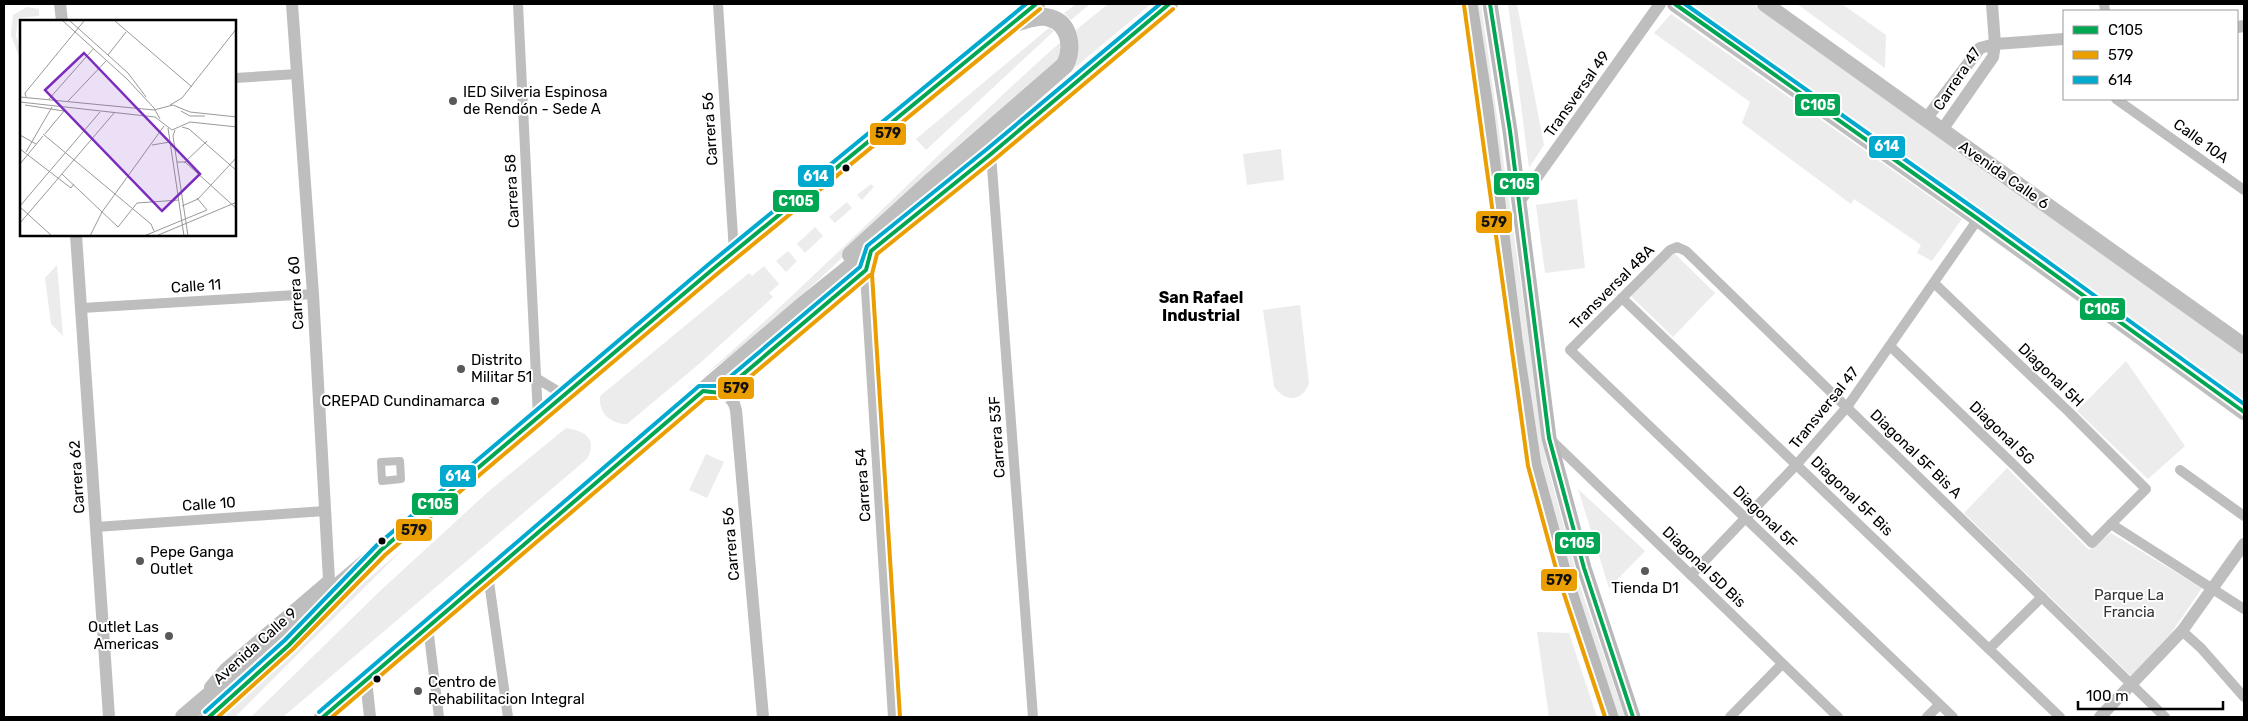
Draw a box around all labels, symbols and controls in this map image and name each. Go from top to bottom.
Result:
legend [2063,10,2238,100]
inset map [20,20,236,236]
text: C105 [2108,21,2143,39]
street label: Carrera 47 [1929,44,1985,114]
text: 579 [2108,46,2134,64]
street label: Transversal 49 [1541,47,1613,141]
text: 614 [2108,71,2132,89]
place label: IED Silveria Espinosa de Rendón - Sede A [463,83,607,118]
street label: Carrera 56 [698,92,722,166]
line badge: C105 [1794,93,1841,117]
marker: IED Silveria Espinosa de Rendón - Sede A [447,95,459,107]
text: C105 [1800,97,1836,114]
street label: Calle 10A [2170,115,2232,167]
line badge: 579 [869,122,907,146]
text: 579 [875,125,901,142]
line badge: 614 [1868,135,1906,159]
street label: Avenida Calle 6 [1955,137,2053,213]
text: 614 [1874,138,1900,155]
street label: Carrera 58 [501,154,523,228]
unlabelled marker [841,163,851,173]
line badge: 614 [797,164,835,188]
text: 614 [803,168,829,185]
line badge: C105 [1493,172,1540,196]
text: C105 [1499,176,1535,193]
line badge: C105 [772,189,820,213]
text: C105 [778,193,814,210]
line badge: 579 [1475,210,1513,234]
text: 579 [1481,214,1507,231]
street label: Transversal 48A [1566,241,1658,333]
street label: Carrera 60 [284,255,308,331]
street label: Calle 11 [170,275,222,297]
district label: San Rafael Industrial [1159,288,1243,325]
line badge: C105 [2079,297,2126,321]
text: C105 [2084,301,2120,318]
street label: Diagonal 5H [2014,339,2088,411]
place label: Distrito Militar 51 [471,351,532,386]
marker: Distrito Militar 51 [455,363,467,375]
street label: Transversal 47 [1786,363,1863,452]
line badge: 579 [717,376,755,400]
text: 579 [723,380,749,397]
place label: CREPAD Cundinamarca [321,392,485,410]
marker: CREPAD Cundinamarca [489,395,501,407]
street label: Carrera 53F [985,395,1009,479]
street label: Diagonal 5G [1966,397,2038,469]
street label: Diagonal 5F Bis A [1866,406,1966,502]
street label: Carrera 62 [65,440,89,514]
street label: Carrera 54 [851,448,875,522]
street label: Diagonal 5F Bis [1807,452,1897,540]
line badge: 614 [439,464,477,488]
text: 614 [445,468,471,485]
street label: Diagonal 5F [1729,482,1801,552]
line badge: C105 [411,492,459,516]
street label: Calle 10 [182,493,236,515]
text: C105 [417,496,453,513]
street label: Carrera 56 [719,507,743,581]
line badge: 579 [395,518,433,542]
text: 579 [401,522,427,539]
street label: Diagonal 5D Bis [1659,523,1750,611]
line badge: C105 [1554,531,1601,555]
text: C105 [1559,535,1595,552]
unlabelled marker [377,536,387,546]
place label: Pepe Ganga Outlet [150,543,234,578]
marker: Pepe Ganga Outlet [134,555,146,567]
marker: Tienda D1 [1639,565,1651,577]
line badge: 579 [1540,568,1578,592]
text: 579 [1546,572,1572,589]
place label: Tienda D1 [1611,579,1679,597]
park label: Parque La Francia [2094,586,2164,621]
street label: Avenida Calle 9 [210,604,301,688]
place label: Outlet Las Americas [88,618,159,653]
marker: Outlet Las Americas [163,630,175,642]
place label: Centro de Rehabilitacion Integral [428,673,585,708]
unlabelled marker [372,674,382,684]
scale bar [2078,678,2223,710]
marker: Centro de Rehabilitacion Integral [412,685,424,697]
text: 100 m [2086,687,2128,705]

